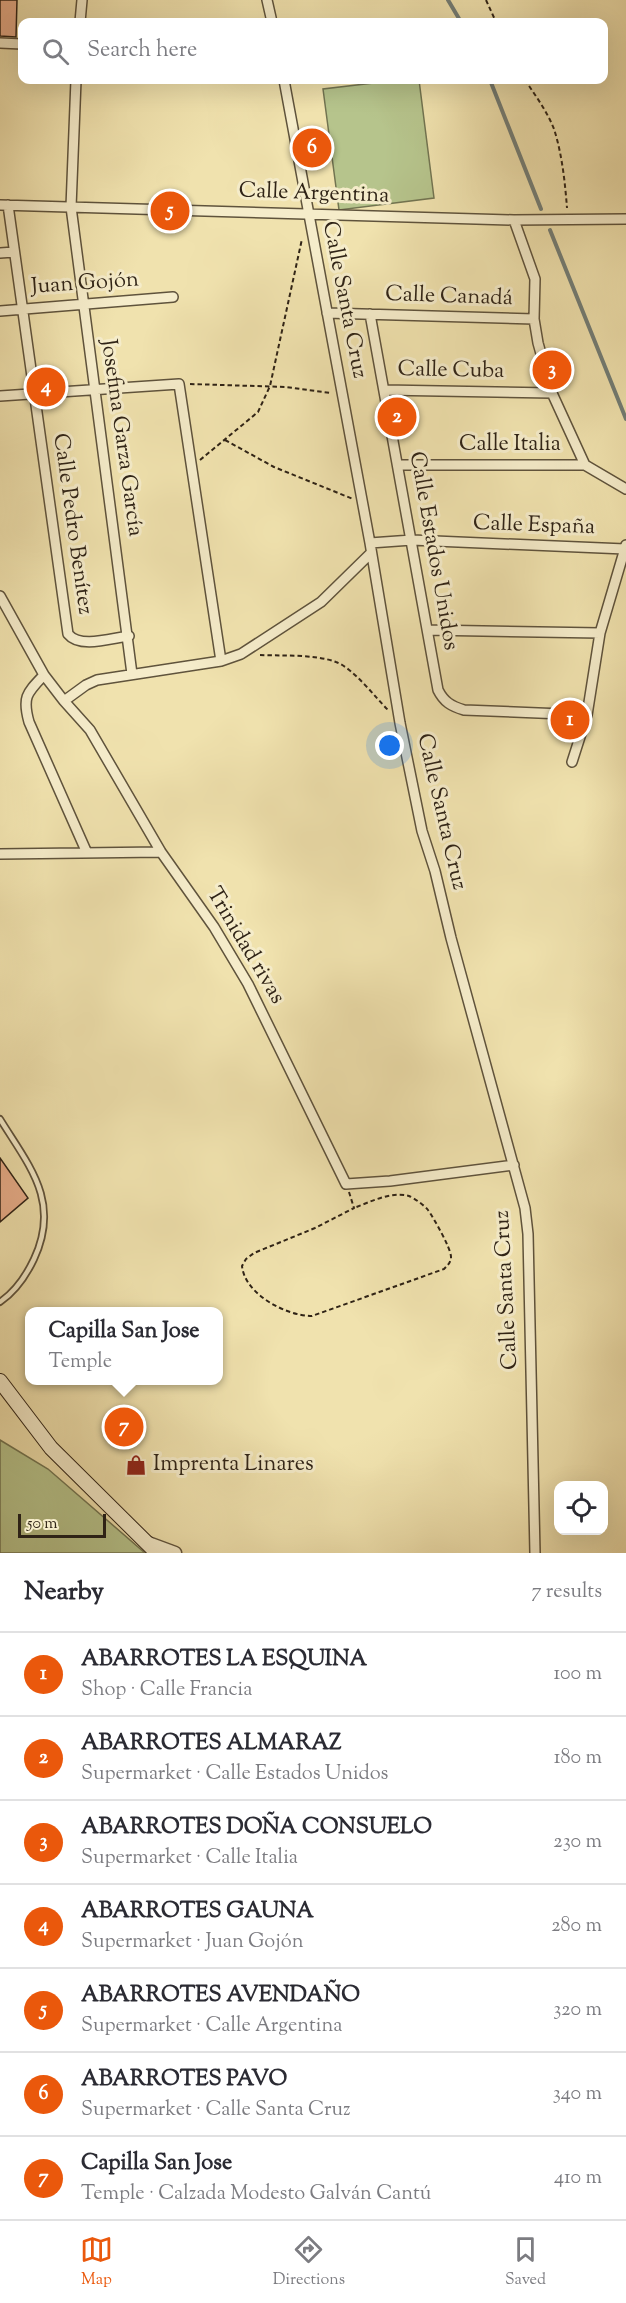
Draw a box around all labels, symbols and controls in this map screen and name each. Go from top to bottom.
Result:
search box [18,18,608,84]
icon: search [39,35,72,68]
text: Search here [87,35,197,67]
pin: 6 [292,126,332,170]
street label: Calle Argentina [238,175,390,213]
pin: 5 [150,188,190,234]
street label: Calle Santa Cruz [313,219,375,381]
street label: Juan Gojón [29,264,140,304]
street label: Calle Canadá [385,279,513,315]
street label: Josefina Garza García [91,336,151,539]
pin: 3 [532,348,572,392]
street label: Calle Cuba [397,354,505,388]
pin: 4 [26,364,66,410]
pin: 2 [378,394,416,440]
street label: Calle Italia [459,429,561,461]
street label: Calle Pedro Benítez [43,431,101,617]
street label: Calle Estados Unidos [400,449,466,653]
street label: Calle España [472,508,596,544]
pin: 1 [550,698,590,742]
your location [375,731,404,760]
street label: Calle Santa Cruz [407,731,475,893]
street label: Trinidad rivas [197,882,293,1010]
street label: Calle Santa Cruz [487,1209,527,1371]
popup [25,1307,223,1385]
text: Capilla San Jose [48,1316,200,1348]
text: Temple [48,1348,112,1377]
pin: 7 [104,1404,144,1450]
place label: Imprenta Linares [153,1449,314,1481]
shop icon: Imprenta Linares [124,1453,148,1477]
map controls [554,1481,608,1535]
button: locate [554,1481,608,1535]
scale bar [18,1511,106,1538]
text: 50 m [27,1513,58,1536]
text: Nearby [24,1574,104,1611]
text: 7 results [531,1578,602,1607]
text: ABARROTES LA ESQUINA [81,1644,367,1676]
text: 1 [40,1660,47,1689]
text: 100 m [553,1660,602,1689]
text: Shop · Calle Francia [81,1676,253,1705]
text: ABARROTES ALMARAZ [81,1728,341,1760]
text: 2 [39,1744,48,1773]
text: 180 m [554,1744,602,1773]
text: Supermarket · Calle Estados Unidos [81,1760,388,1789]
text: ABARROTES DOÑA CONSUELO [81,1812,432,1844]
text: 3 [39,1828,48,1857]
text: 230 m [553,1828,602,1857]
text: Supermarket · Calle Italia [81,1844,298,1873]
text: ABARROTES GAUNA [81,1896,314,1928]
text: 4 [38,1912,49,1941]
text: 280 m [551,1912,602,1941]
text: Supermarket · Juan Gojón [81,1928,303,1957]
text: ABARROTES AVENDAÑO [81,1980,360,2012]
text: 5 [40,1996,47,2025]
text: 320 m [553,1996,602,2025]
text: Supermarket · Calle Argentina [81,2012,342,2041]
text: ABARROTES PAVO [81,2064,287,2096]
text: 6 [39,2080,48,2109]
text: 340 m [553,2080,602,2109]
text: Supermarket · Calle Santa Cruz [81,2096,350,2125]
text: Capilla San Jose [81,2148,232,2180]
text: 7 [38,2164,49,2193]
text: 410 m [554,2164,602,2193]
text: Temple · Calzada Modesto Galván Cantú [81,2180,431,2209]
tab: Map [80,2233,113,2292]
tab: Directions [273,2233,345,2292]
tab: Saved [505,2233,546,2292]

